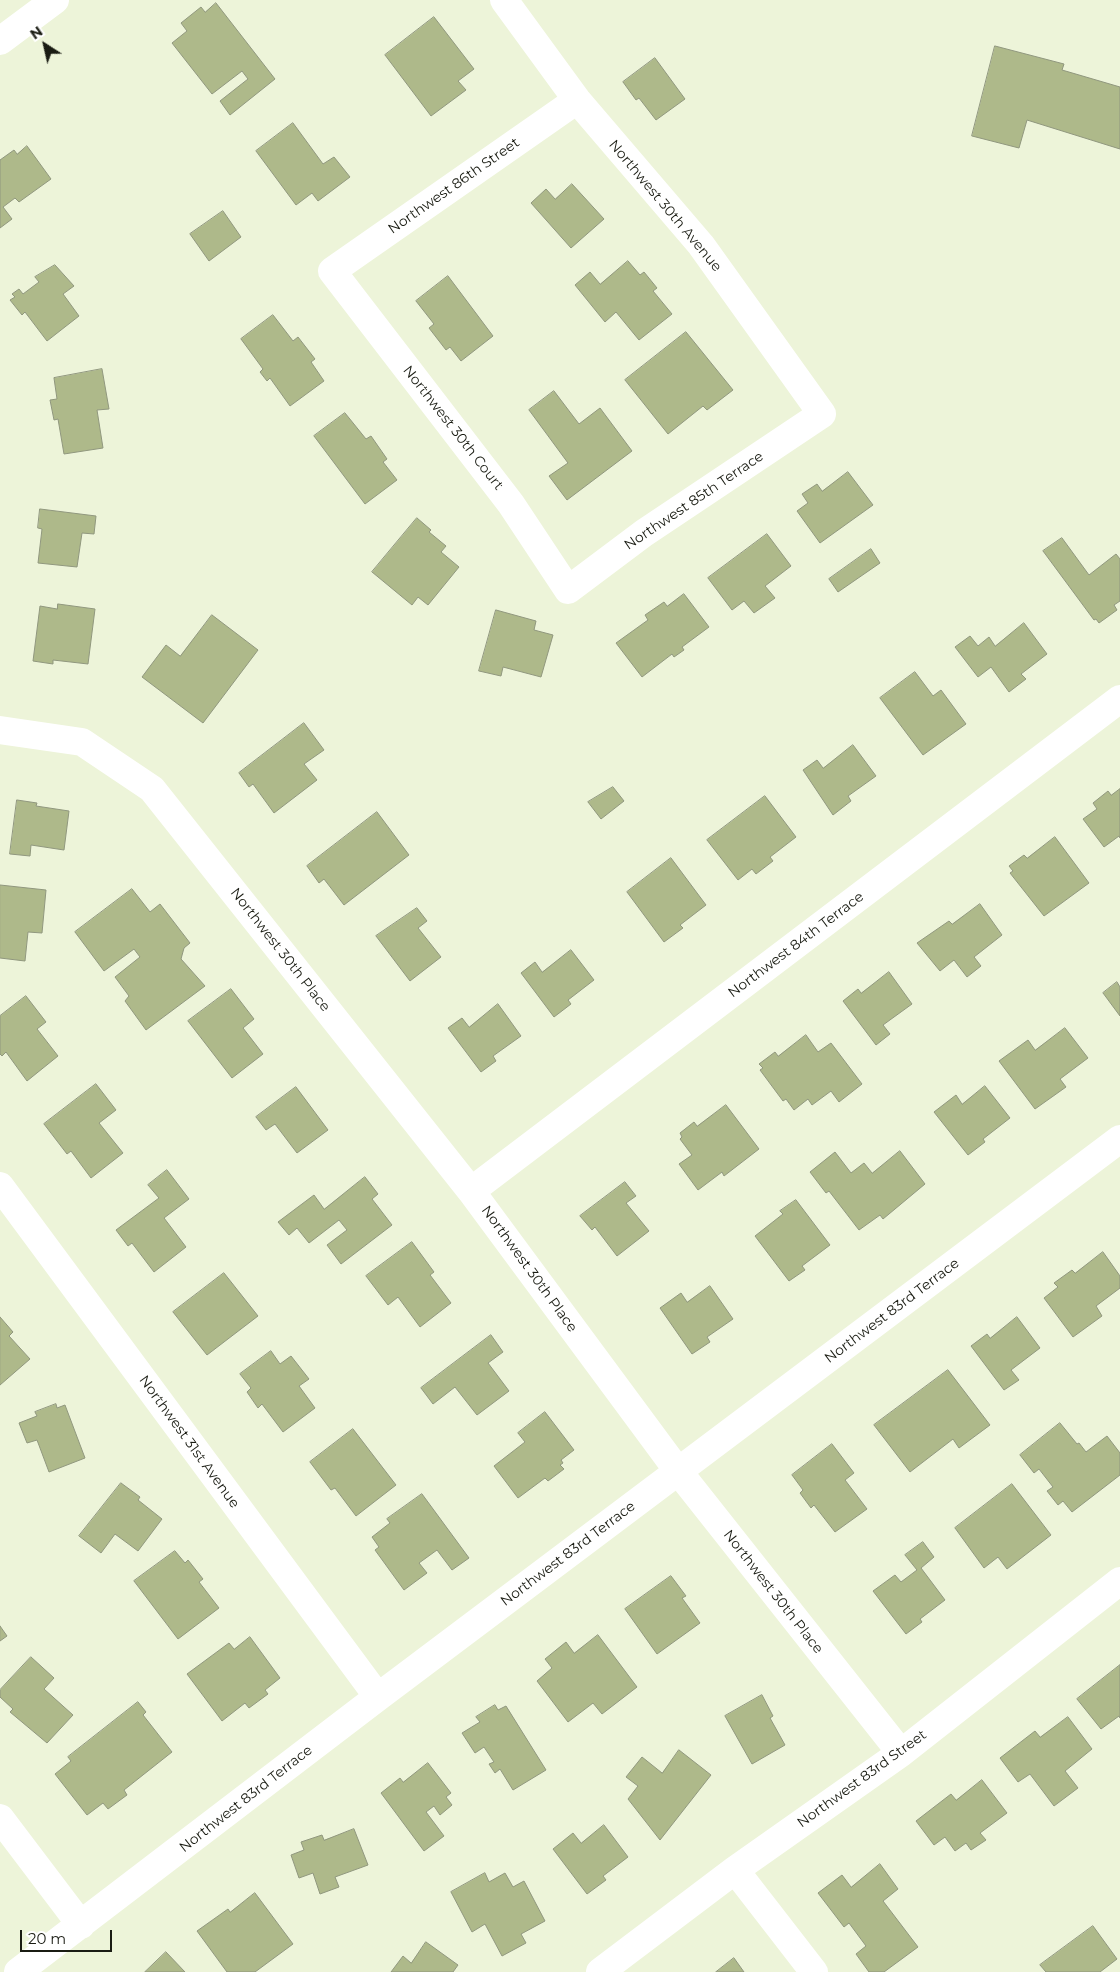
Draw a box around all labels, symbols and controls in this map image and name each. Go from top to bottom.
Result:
north arrow [20,20,70,70]
text: N [27,22,46,43]
street label: Northwest 86th Street [385,134,523,238]
street label: Northwest 30th Avenue [605,137,725,275]
street label: Northwest 30th Court [399,362,507,494]
street label: Northwest 85th Terrace [621,448,767,554]
street label: Northwest 30th Place [227,885,333,1015]
street label: Northwest 84th Terrace [725,888,867,1002]
street label: Northwest 30th Place [477,1203,581,1335]
street label: Northwest 83rd Terrace [821,1255,963,1367]
street label: Northwest 31st Avenue [135,1372,243,1512]
street label: Northwest 83rd Terrace [497,1498,639,1610]
street label: Northwest 30th Place [720,1527,826,1657]
street label: Northwest 83rd Street [794,1727,930,1831]
street label: Northwest 83rd Terrace [176,1742,316,1856]
scale bar [22,1920,115,1952]
text: 20 m [28,1929,66,1948]

